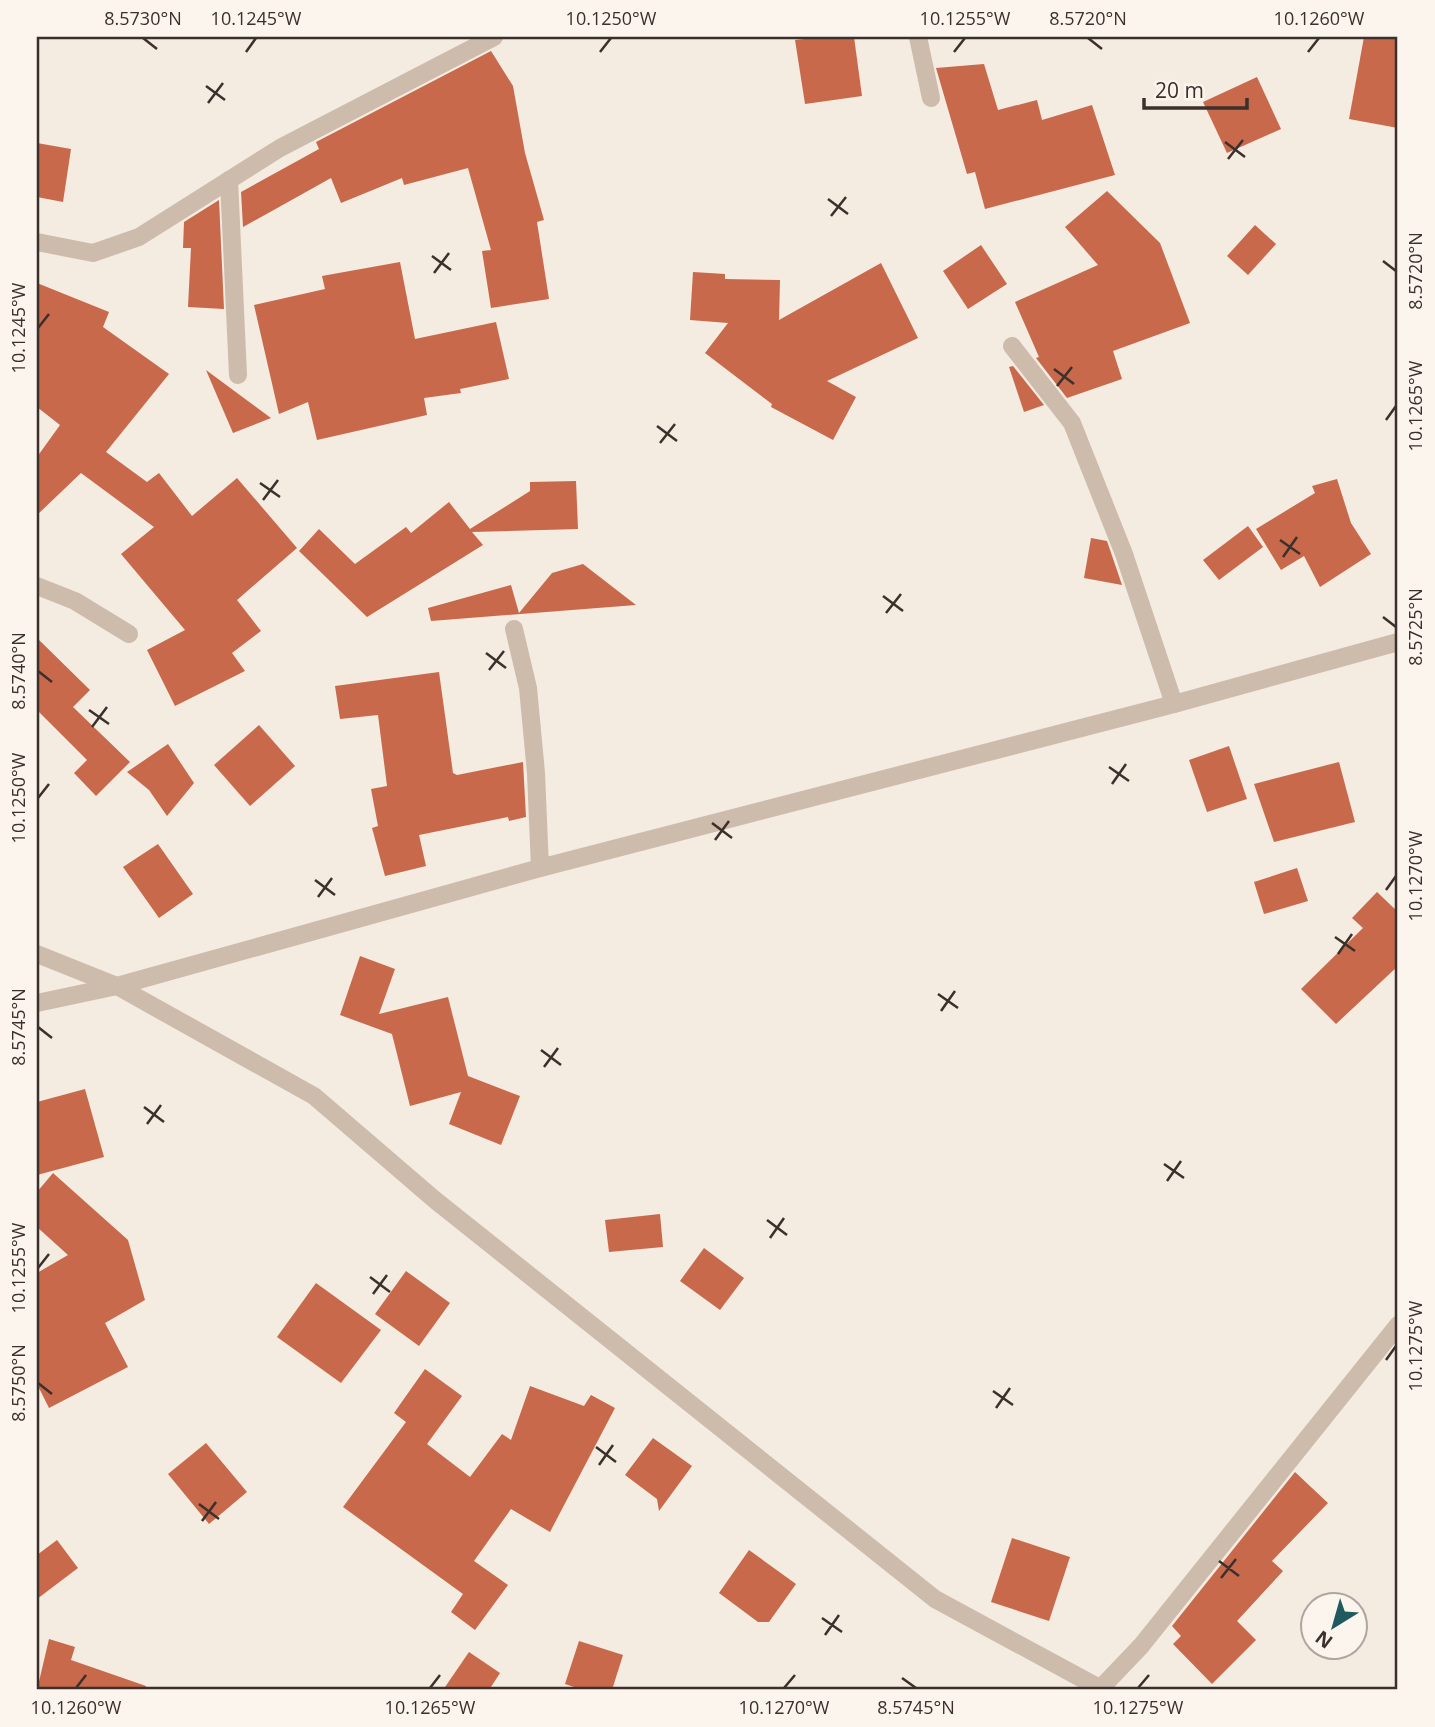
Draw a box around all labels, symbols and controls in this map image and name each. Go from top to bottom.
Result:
text: 8.5730°N [104,6,182,30]
text: 10.1245°W [211,6,302,30]
text: 10.1250°W [566,6,657,30]
text: 10.1255°W [920,6,1011,30]
text: 8.5720°N [1049,6,1127,30]
text: 10.1260°W [1274,6,1365,30]
scale bar [1144,66,1248,110]
text: 20 m [1155,76,1204,104]
text: 8.5720°N [1403,232,1427,310]
text: 10.1245°W [6,282,30,373]
text: 10.1265°W [1403,360,1427,451]
text: 8.5725°N [1403,588,1427,666]
text: 8.5740°N [6,632,30,710]
text: 10.1250°W [6,752,30,843]
text: 10.1270°W [1403,830,1427,921]
text: 8.5745°N [6,988,30,1066]
text: 10.1255°W [6,1222,30,1313]
text: 10.1275°W [1403,1300,1427,1391]
text: 8.5750°N [6,1344,30,1422]
north arrow [1298,1590,1368,1660]
text: N [1310,1625,1338,1655]
text: 10.1260°W [31,1695,122,1719]
text: 10.1265°W [385,1695,476,1719]
text: 10.1270°W [739,1695,830,1719]
text: 8.5745°N [877,1695,955,1719]
text: 10.1275°W [1093,1695,1184,1719]

